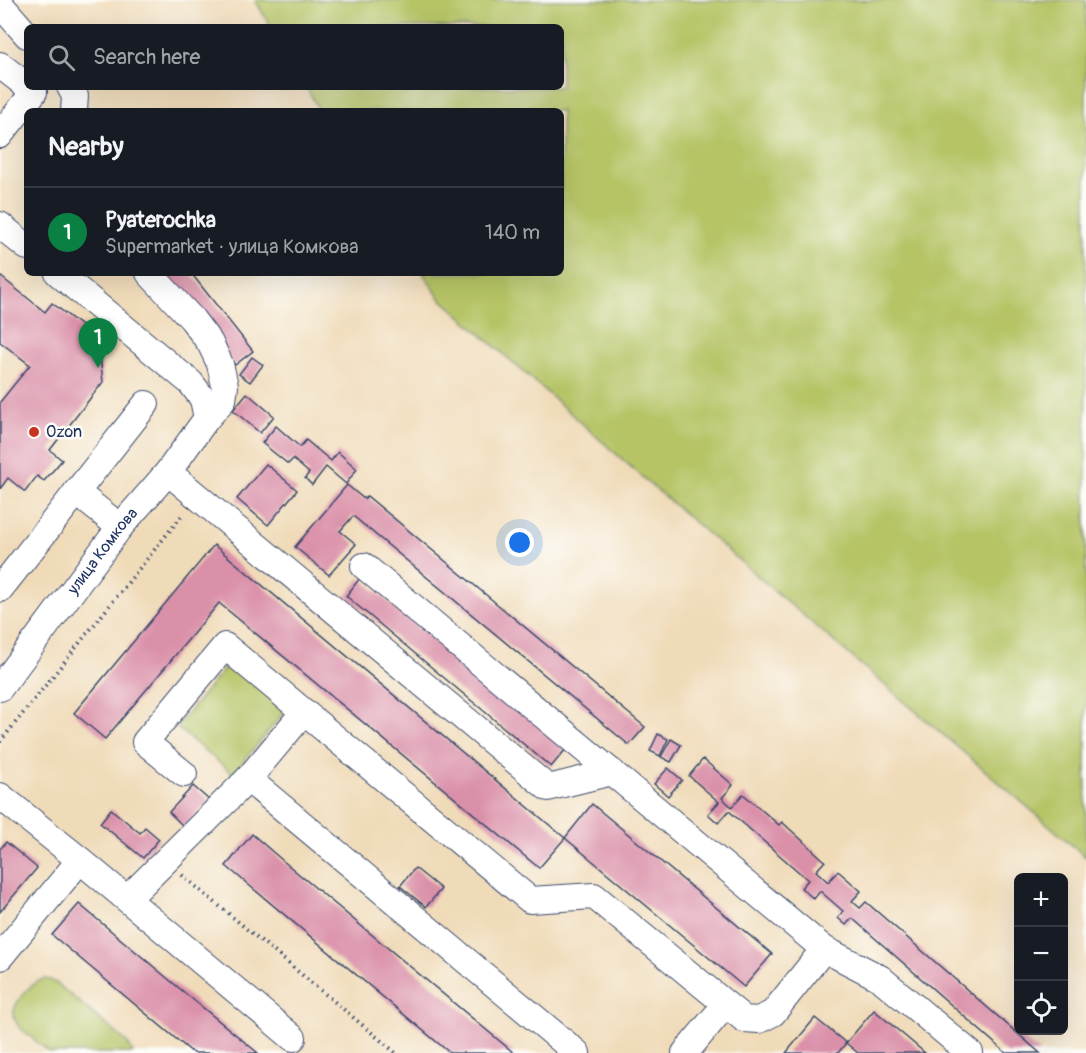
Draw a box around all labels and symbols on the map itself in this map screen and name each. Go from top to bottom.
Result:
pin: 1 [78,318,118,368]
place label: Ozon [46,422,82,442]
marker: Ozon [27,425,41,439]
street label: улица Комкова [63,504,142,599]
your location [505,528,534,557]

